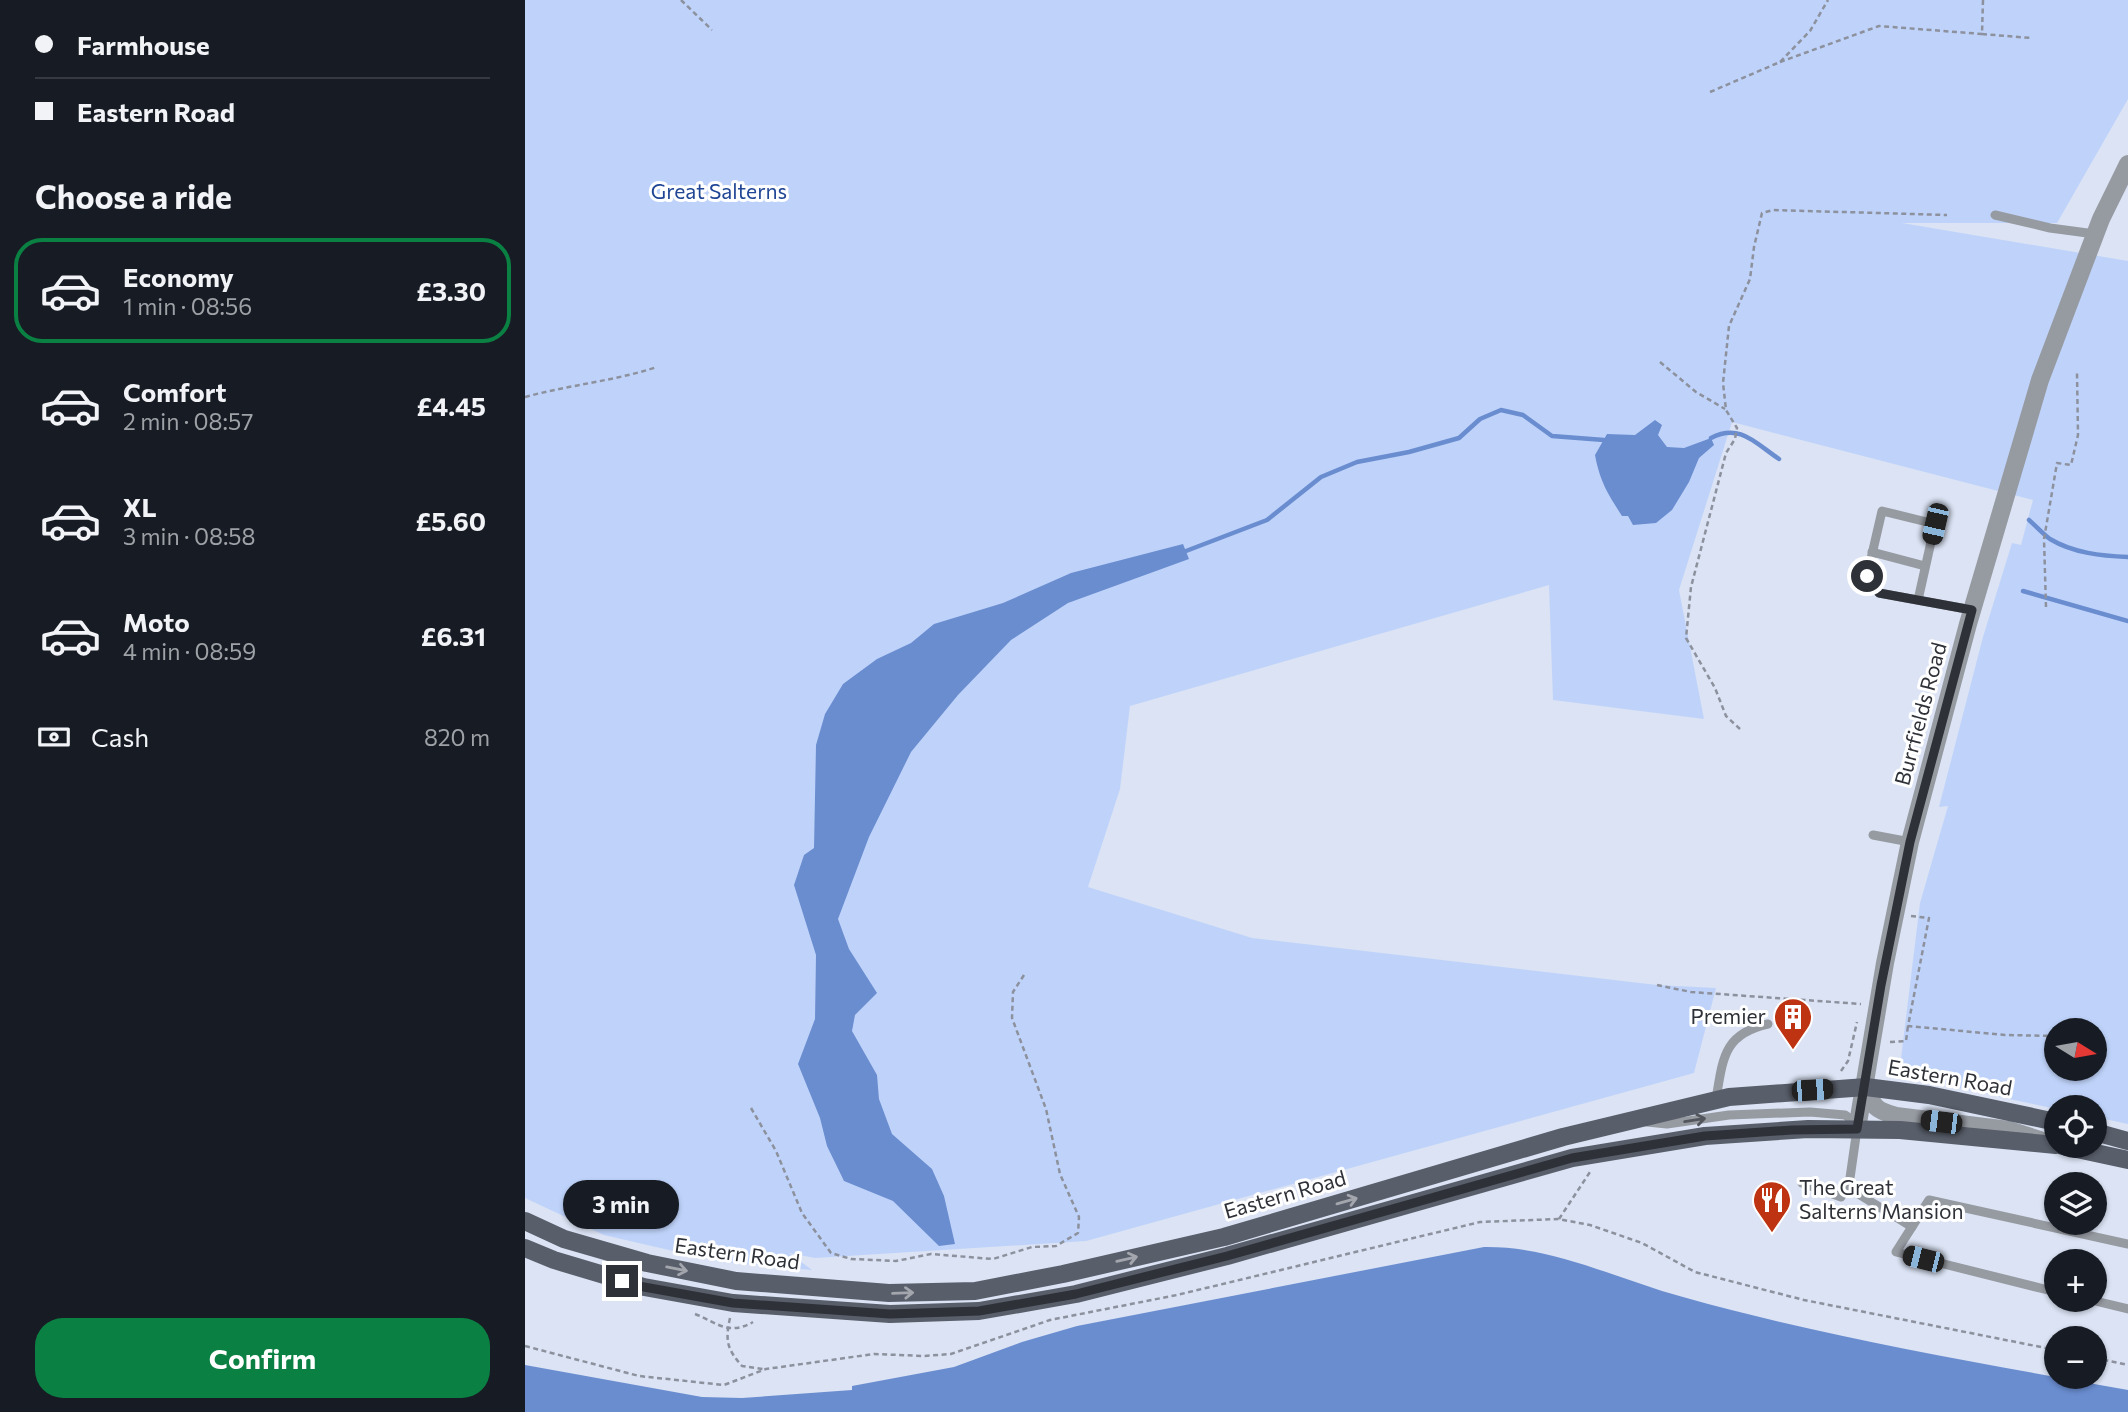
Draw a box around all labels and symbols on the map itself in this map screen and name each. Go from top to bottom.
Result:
park label: Great Salterns [651,178,787,203]
car [1921,501,1950,547]
route start [1851,560,1883,592]
street label: Burrfields Road [1888,639,1951,788]
building icon: Premier [1772,996,1814,1051]
place label: Premier [1691,1003,1766,1028]
north arrow [2044,1018,2107,1082]
street label: Eastern Road [1886,1053,2014,1100]
car [1791,1078,1834,1102]
car [1919,1109,1964,1135]
one-way arrow [1683,1113,1706,1126]
street label: Eastern Road [1221,1164,1349,1223]
place label: The Great Salterns Mansion [1799,1174,1964,1223]
restaurant icon: The Great Salterns Mansion [1751,1179,1793,1234]
callout: 3 min [564,1180,680,1228]
one-way arrow [1335,1193,1357,1206]
street label: Eastern Road [673,1231,801,1274]
car [1901,1244,1946,1274]
one-way arrow [1115,1252,1138,1266]
one-way arrow [665,1263,688,1276]
route end [606,1265,638,1297]
one-way arrow [891,1286,914,1299]

